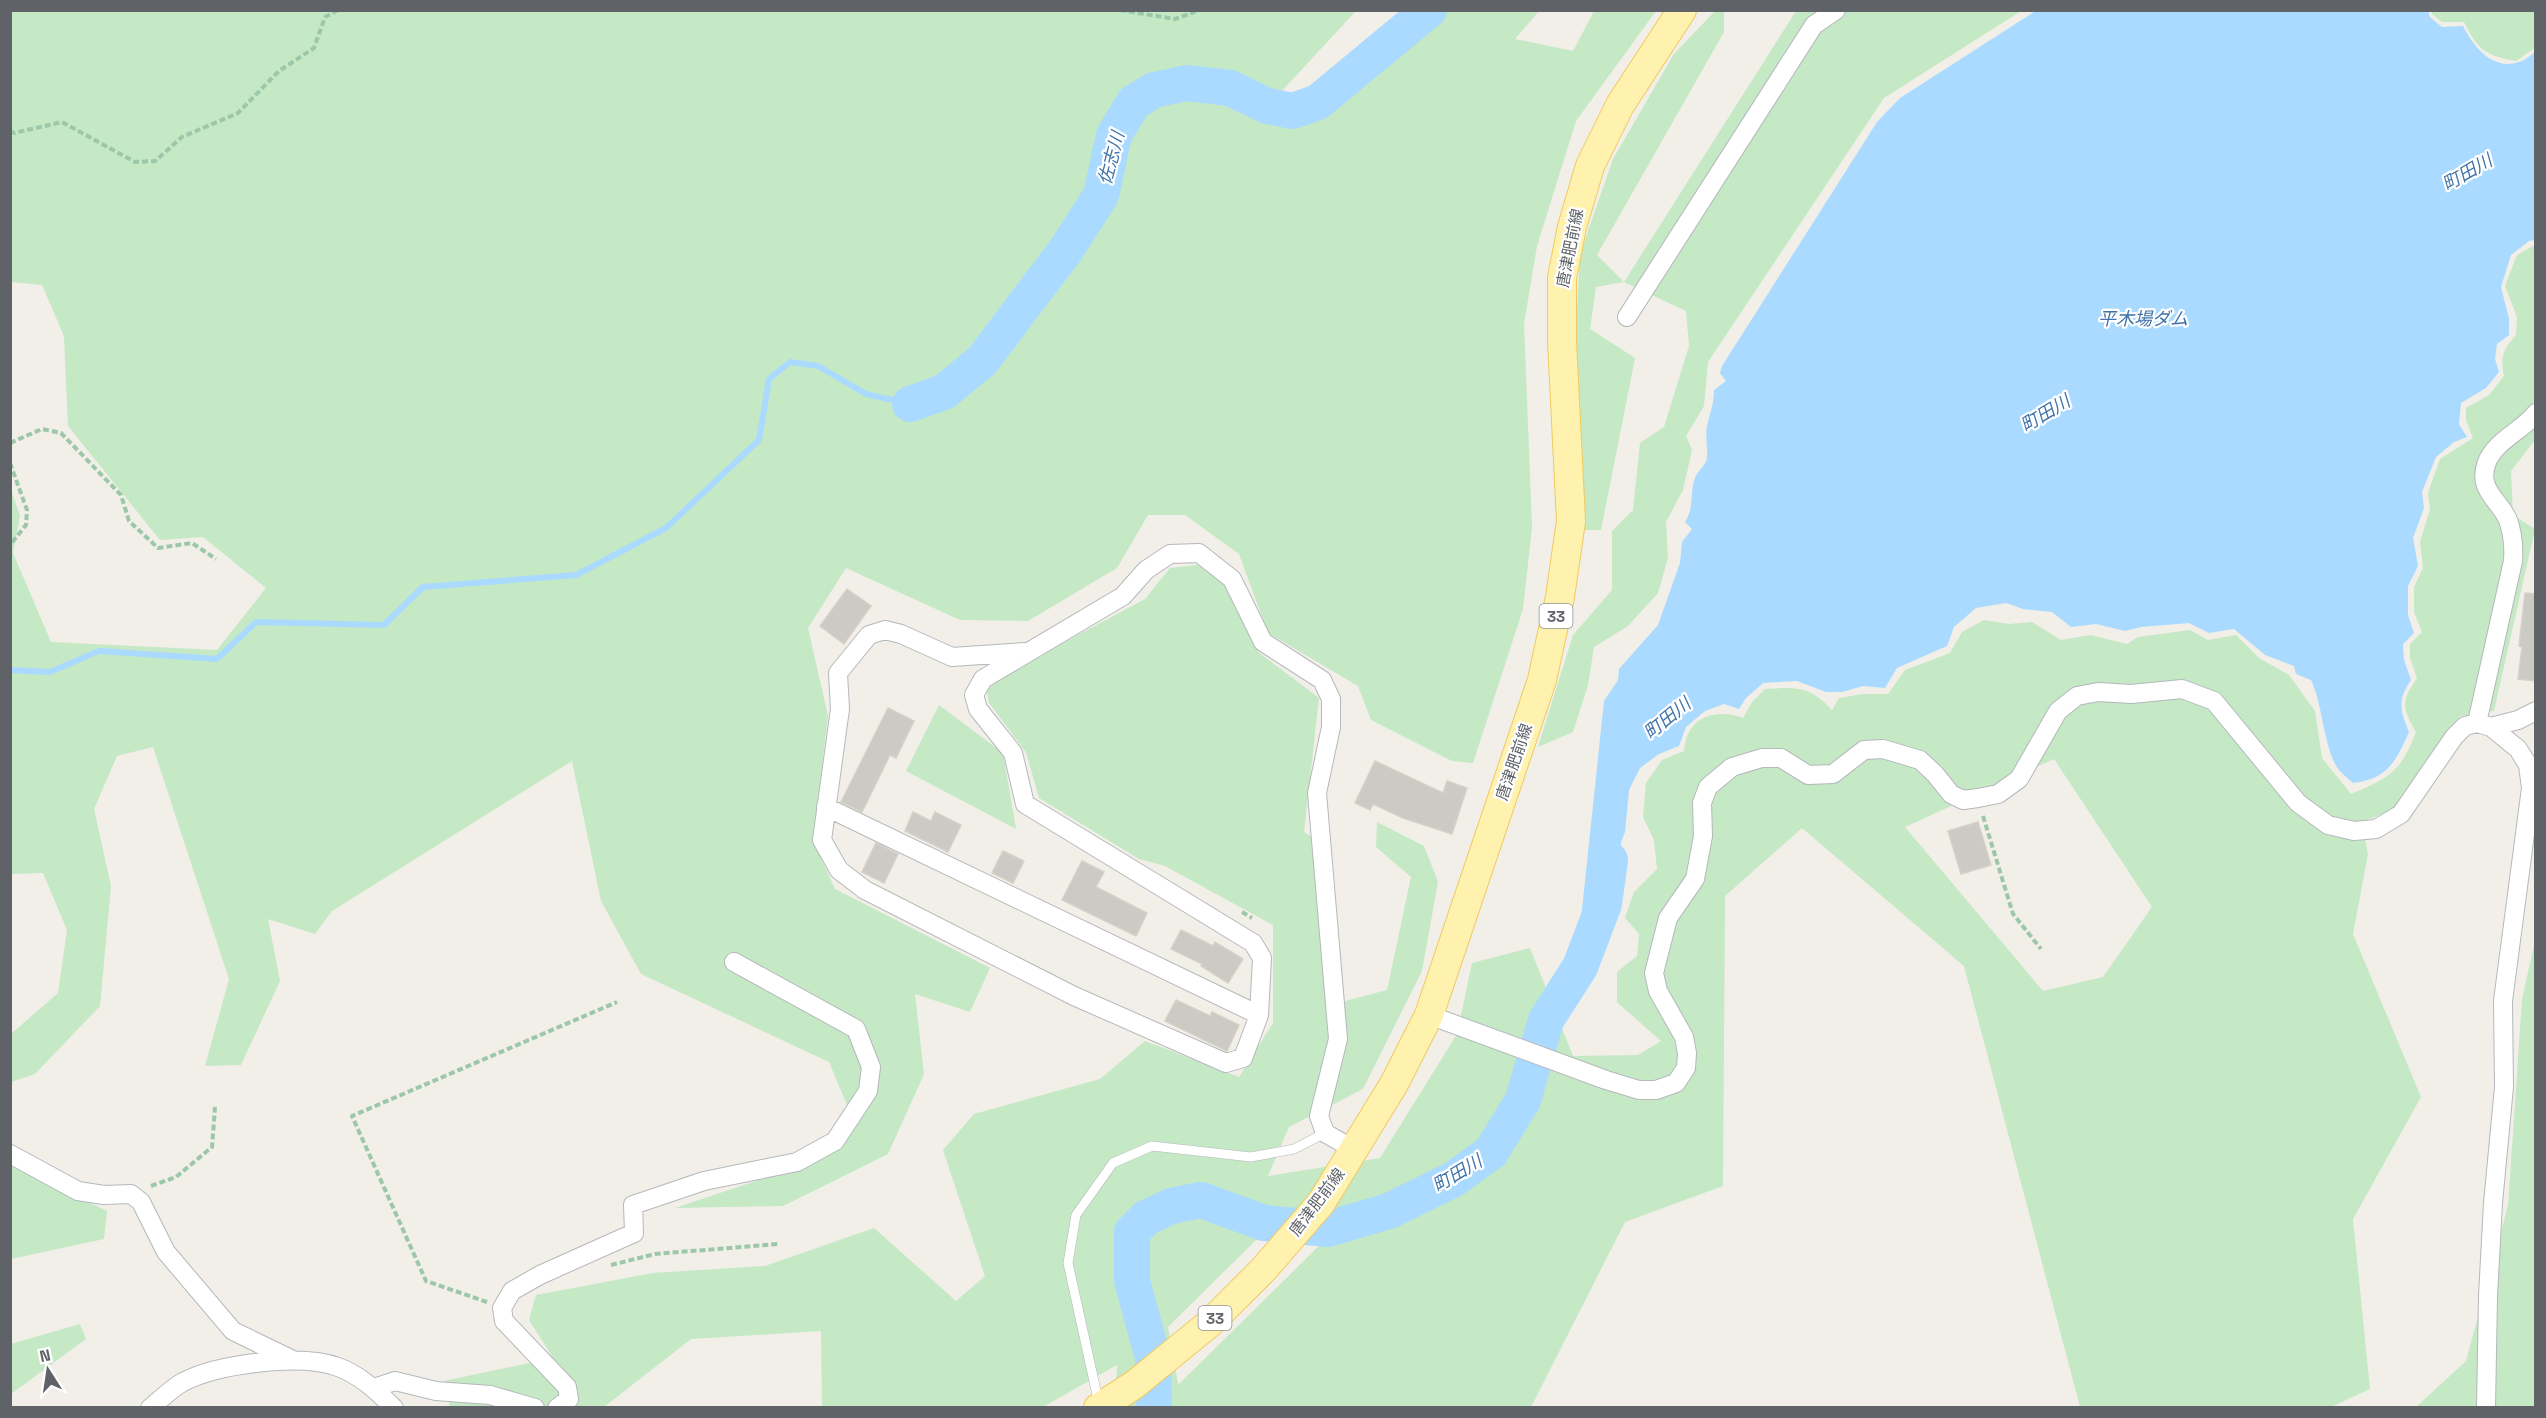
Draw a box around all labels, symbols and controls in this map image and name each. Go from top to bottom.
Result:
water label: 佐志川 [1093,127,1130,187]
water label: 町田川 [2438,148,2498,195]
street label: 唐津肥前線 [1552,207,1588,289]
water label: 平木場ダム [2098,307,2188,330]
water label: 町田川 [2016,388,2076,437]
road number: 33 [1540,604,1572,628]
water label: 町田川 [1639,691,1697,744]
street label: 唐津肥前線 [1491,721,1537,803]
water label: 町田川 [1428,1148,1488,1197]
street label: 唐津肥前線 [1285,1164,1349,1240]
road number: 33 [1198,1306,1232,1330]
north arrow [18,1340,78,1400]
text: N [38,1344,52,1367]

